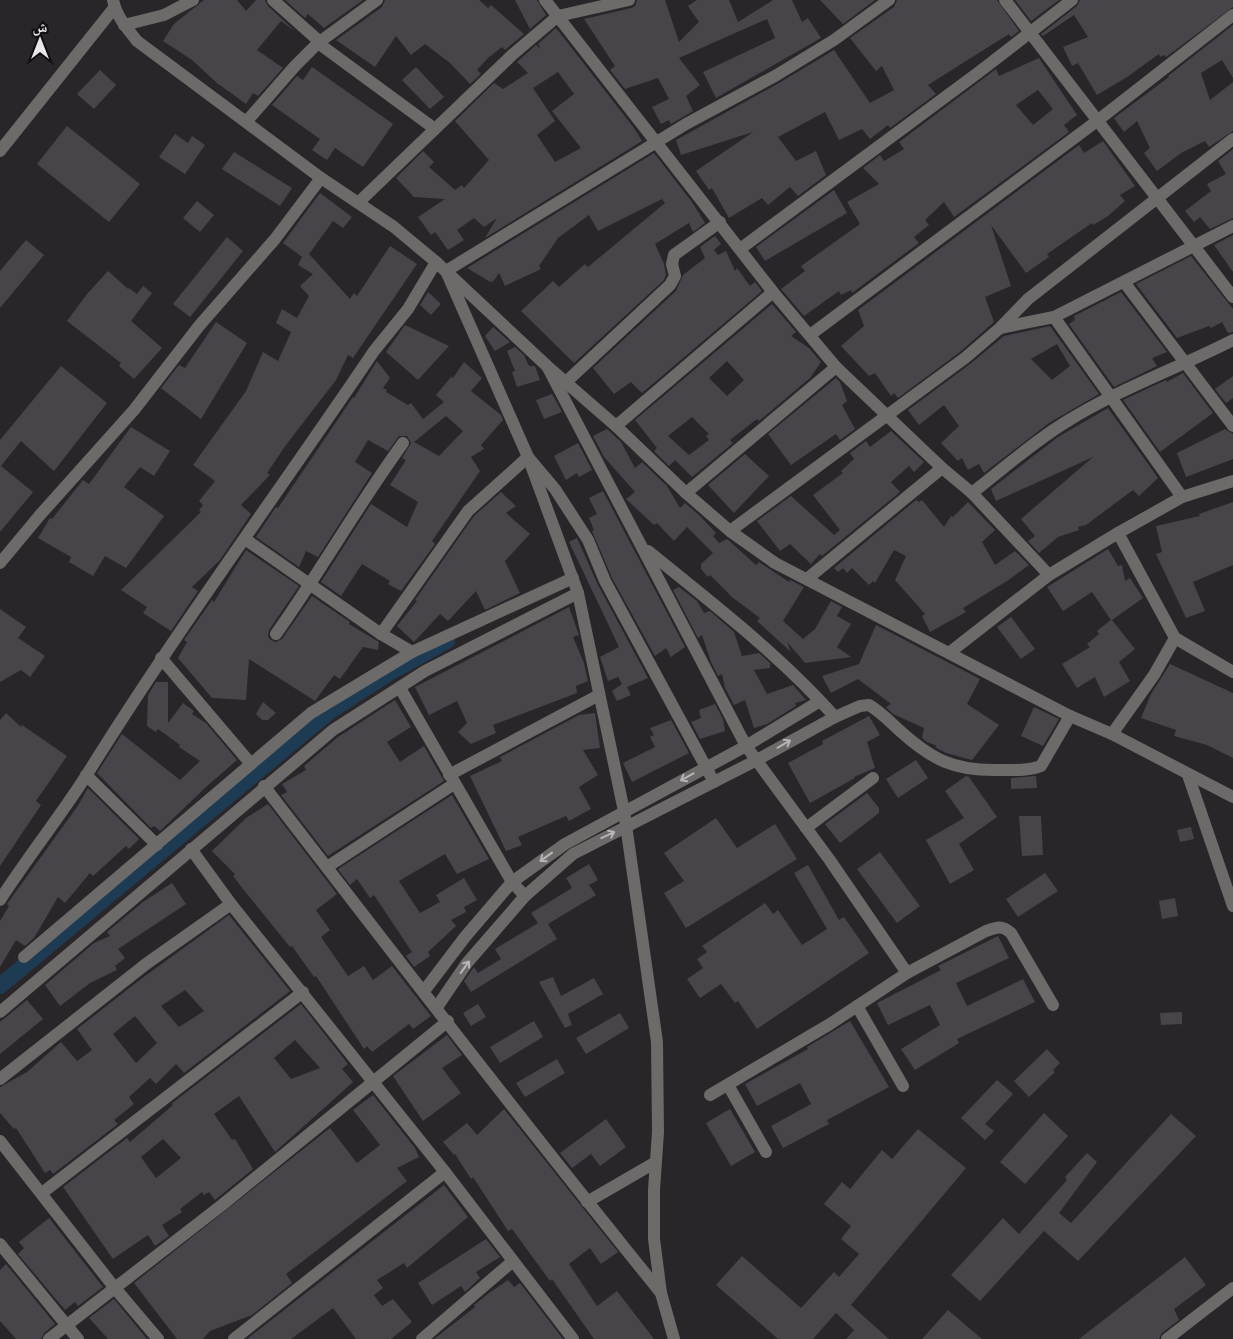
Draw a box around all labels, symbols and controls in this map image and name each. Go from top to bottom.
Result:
north arrow [15,15,65,65]
text: ش [33,18,48,36]
one-way arrow [776,739,790,749]
one-way arrow [680,773,695,782]
one-way arrow [600,830,615,840]
one-way arrow [539,852,553,862]
one-way arrow [459,961,470,974]

